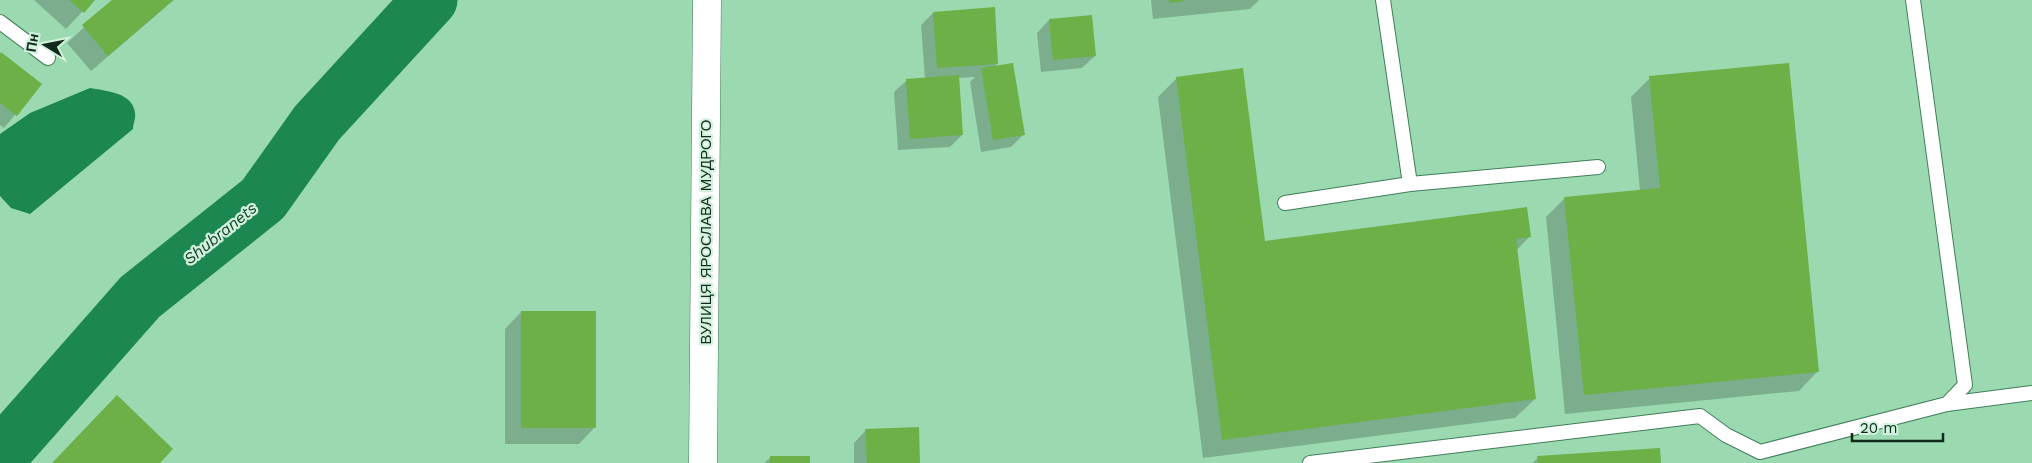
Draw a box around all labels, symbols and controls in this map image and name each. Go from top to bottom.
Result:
north arrow [20,20,70,70]
text: Пн [23,32,42,53]
street label: ВУЛИЦЯ ЯРОСЛАВА МУДРОГО [697,120,715,345]
water label: Shubranets [180,198,260,268]
scale bar [1852,410,1943,442]
text: 20 m [1860,419,1898,437]

